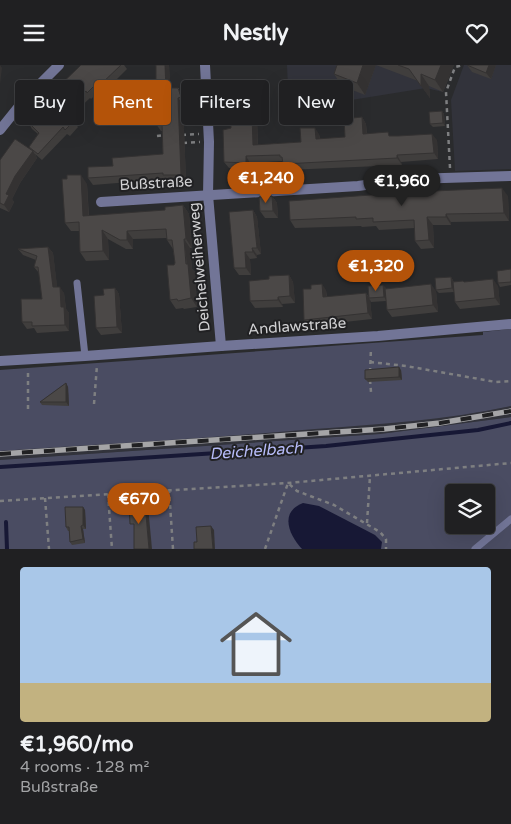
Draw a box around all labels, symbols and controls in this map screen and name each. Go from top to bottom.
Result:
icon: menu [20,19,48,47]
icon: heart [463,19,491,47]
text: Nestly [223,20,288,46]
chip: Buy [15,80,84,125]
chip: Rent [94,80,171,125]
chip: Filters [181,80,269,125]
chip: New [279,80,353,125]
pin: €1,240 [225,161,307,204]
pin: €1,960 [361,165,443,207]
text: €1,240 [238,168,294,188]
text: €1,960 [374,171,430,191]
street label: Bußstraße [119,172,193,194]
street label: Deichelweiherweg [184,202,214,332]
pin: €1,320 [335,249,417,292]
text: €1,320 [348,256,404,276]
street label: Andlawstraße [247,314,347,338]
water label: Deichelbach [209,438,305,464]
pin: €670 [109,483,169,525]
map controls [445,484,495,534]
button: layers [445,484,495,534]
text: €670 [118,489,160,509]
icon: home [211,599,301,689]
text: €1,960/mo [20,732,134,757]
text: 4 rooms · 128 m² [20,757,149,777]
text: Bußstraße [20,777,98,797]

